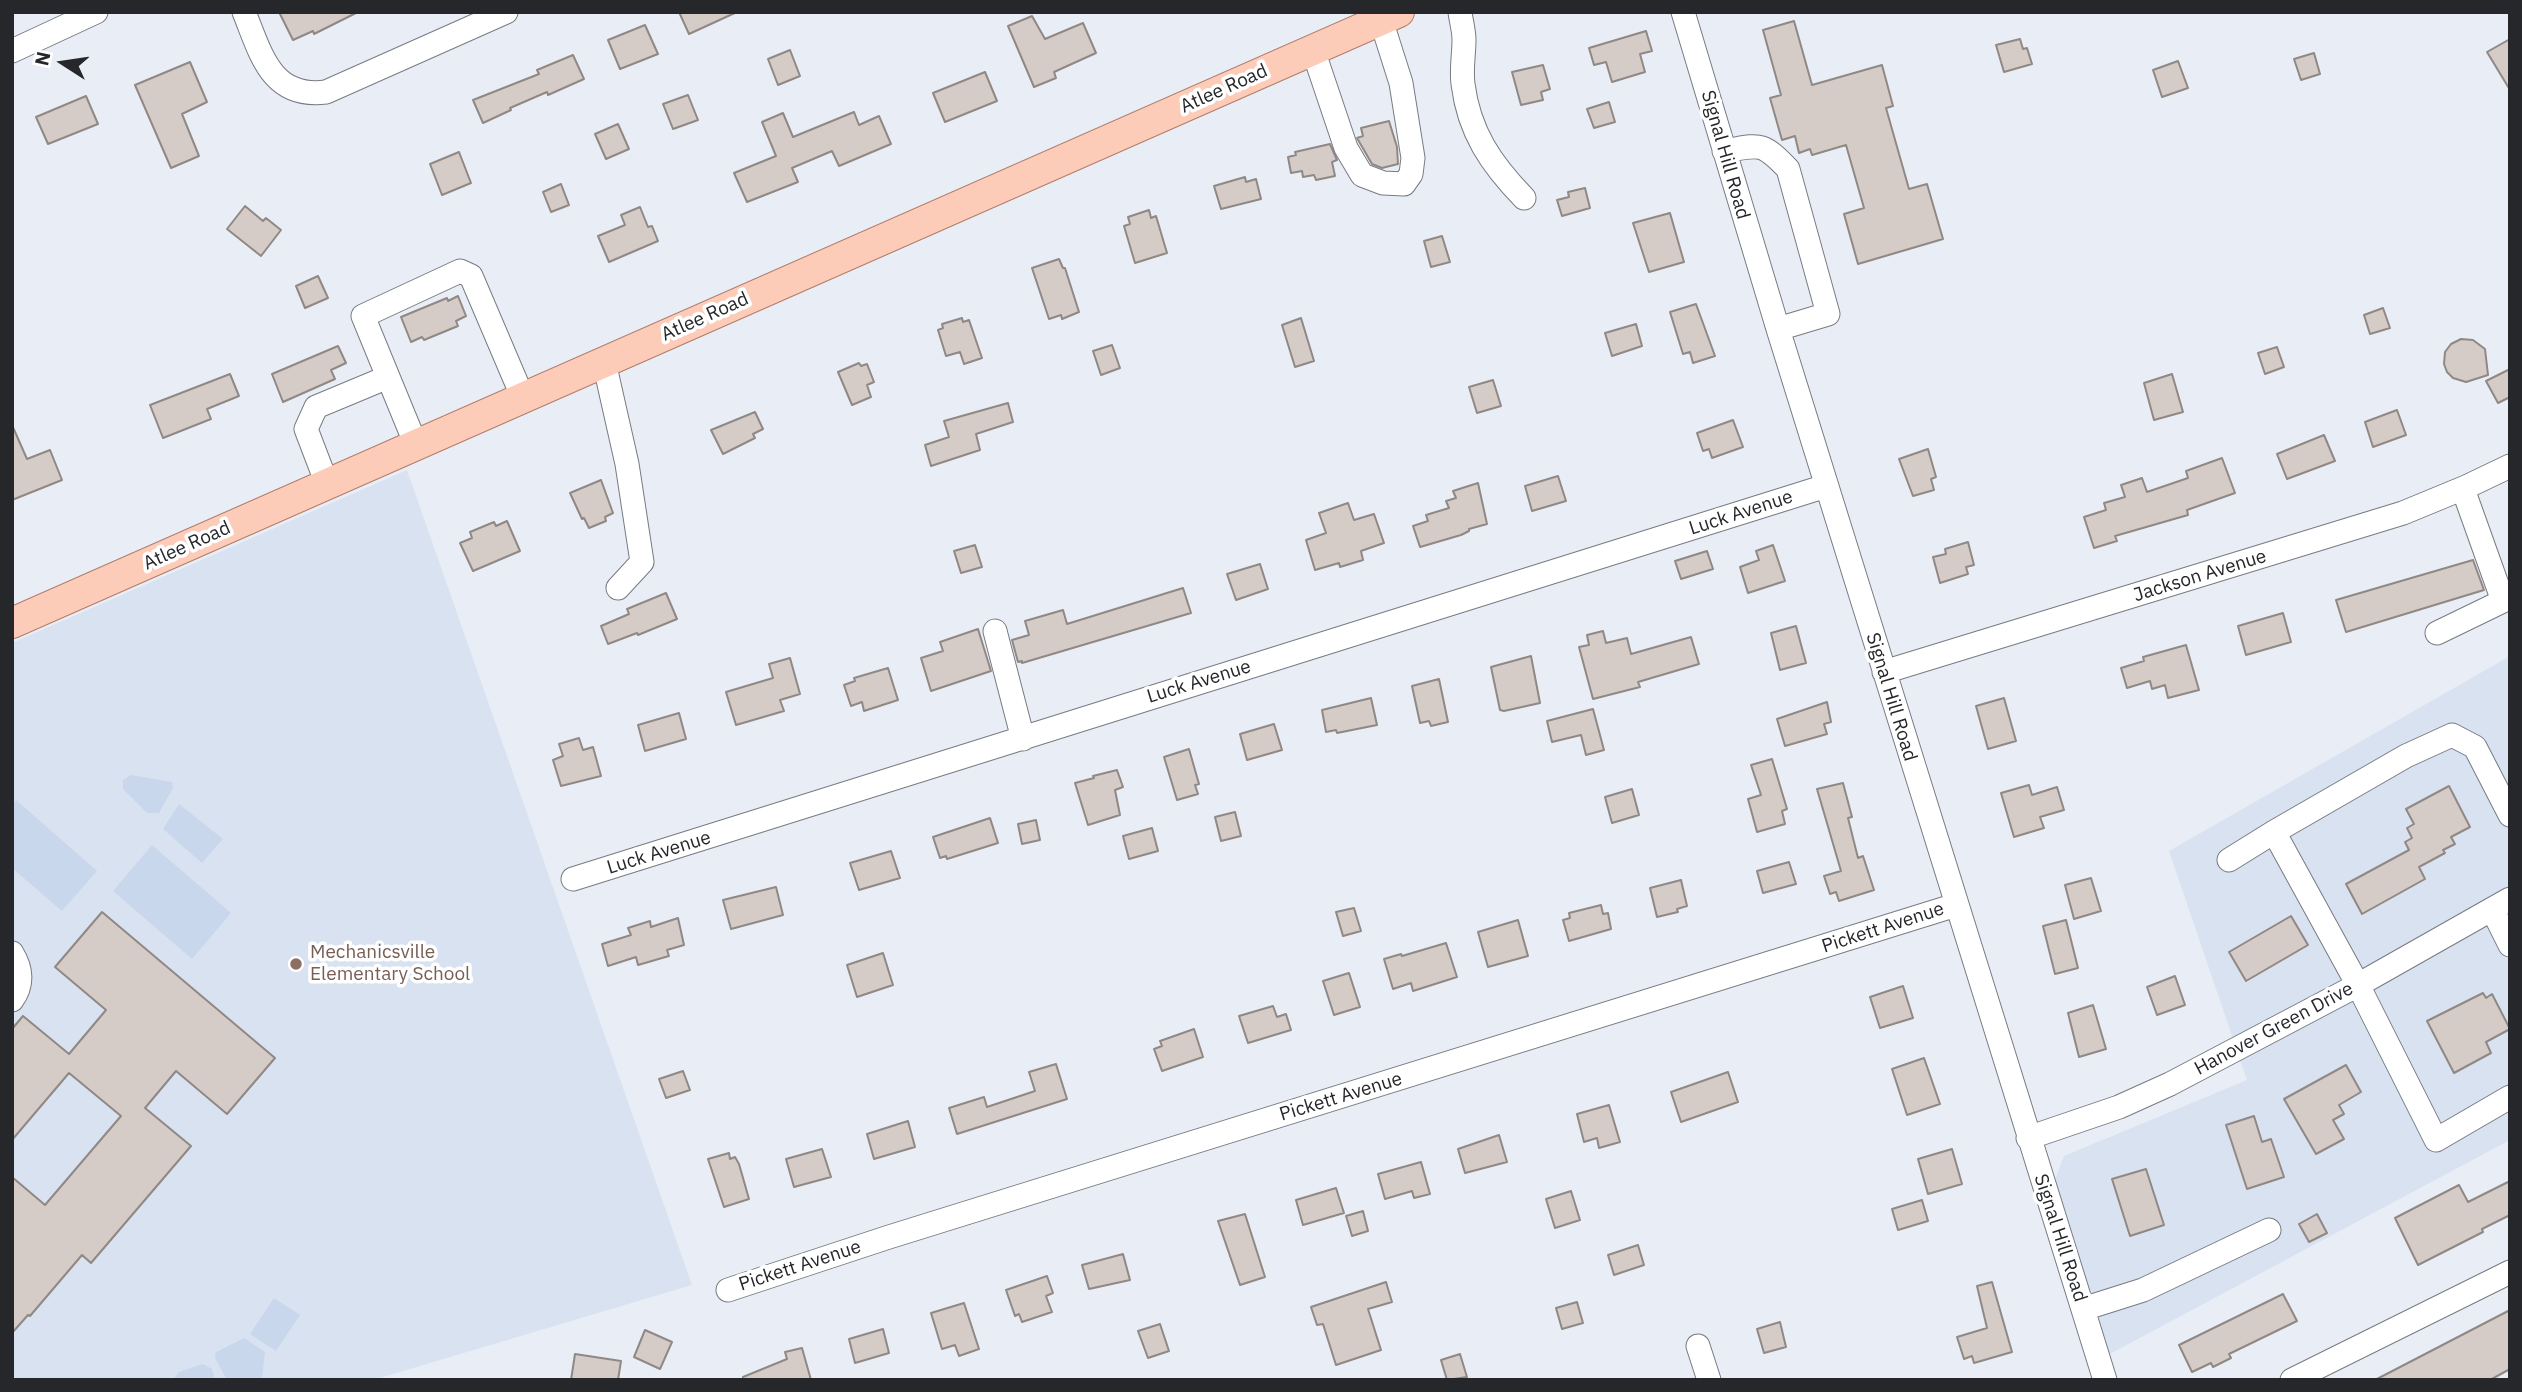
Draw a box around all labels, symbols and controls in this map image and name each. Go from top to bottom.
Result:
north arrow [28,28,98,98]
text: N [29,49,56,68]
street label: Atlee Road [1177,60,1271,118]
street label: Signal Hill Road [1696,88,1754,222]
street label: Atlee Road [658,288,752,346]
street label: Luck Avenue [1686,486,1796,540]
street label: Atlee Road [140,517,234,575]
street label: Jackson Avenue [2131,545,2269,607]
street label: Signal Hill Road [1861,630,1921,764]
street label: Luck Avenue [1144,655,1254,709]
street label: Luck Avenue [604,826,714,880]
street label: Pickett Avenue [1819,898,1947,958]
place label: Mechanicsville Elementary School [310,942,470,986]
marker: Mechanicsville Elementary School [288,956,304,972]
street label: Hanover Green Drive [2191,978,2357,1080]
street label: Pickett Avenue [1277,1068,1405,1126]
street label: Signal Hill Road [2029,1171,2091,1305]
street label: Pickett Avenue [736,1236,864,1296]

